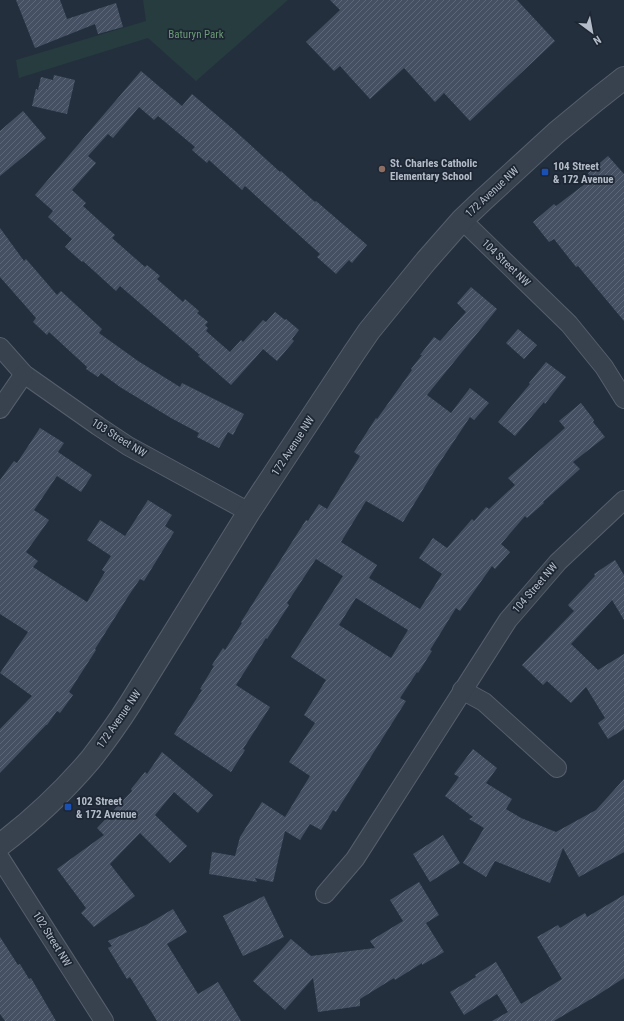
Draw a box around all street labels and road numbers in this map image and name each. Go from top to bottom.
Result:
street label: 172 Avenue NW [463,164,522,220]
street label: 104 Street NW [479,237,533,290]
street label: 172 Avenue NW [269,413,317,478]
street label: 103 Street NW [89,416,149,460]
street label: 104 Street NW [510,560,561,616]
street label: 172 Avenue NW [94,687,144,751]
street label: 102 Street NW [30,909,74,969]

